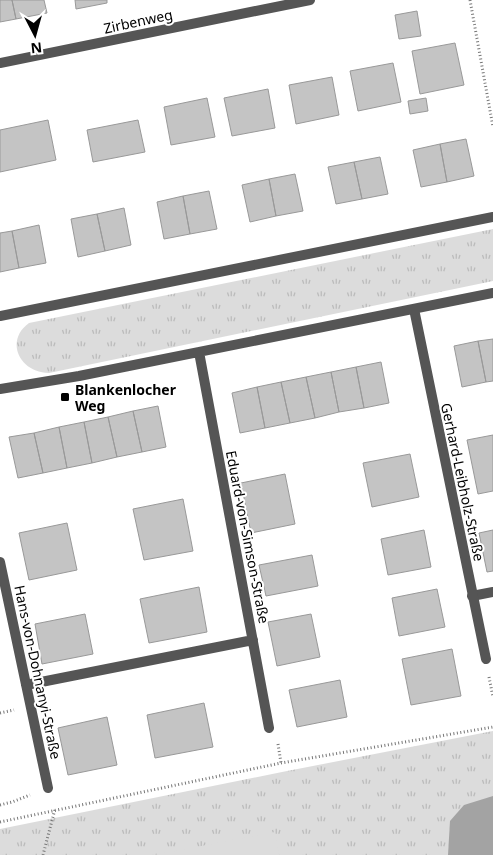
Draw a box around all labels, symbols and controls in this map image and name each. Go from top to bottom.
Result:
street label: Zirbenweg [102,4,174,38]
north arrow [10,10,60,60]
text: N [30,38,43,58]
place label: Blankenlocher Weg [75,380,177,415]
marker: Blankenlocher Weg [59,391,71,403]
street label: Gerhard-Leibholz-Straße [437,401,489,563]
street label: Eduard-von-Simson-Straße [222,449,274,625]
street label: Hans-von-Dohnanyi-Straße [10,583,66,761]

